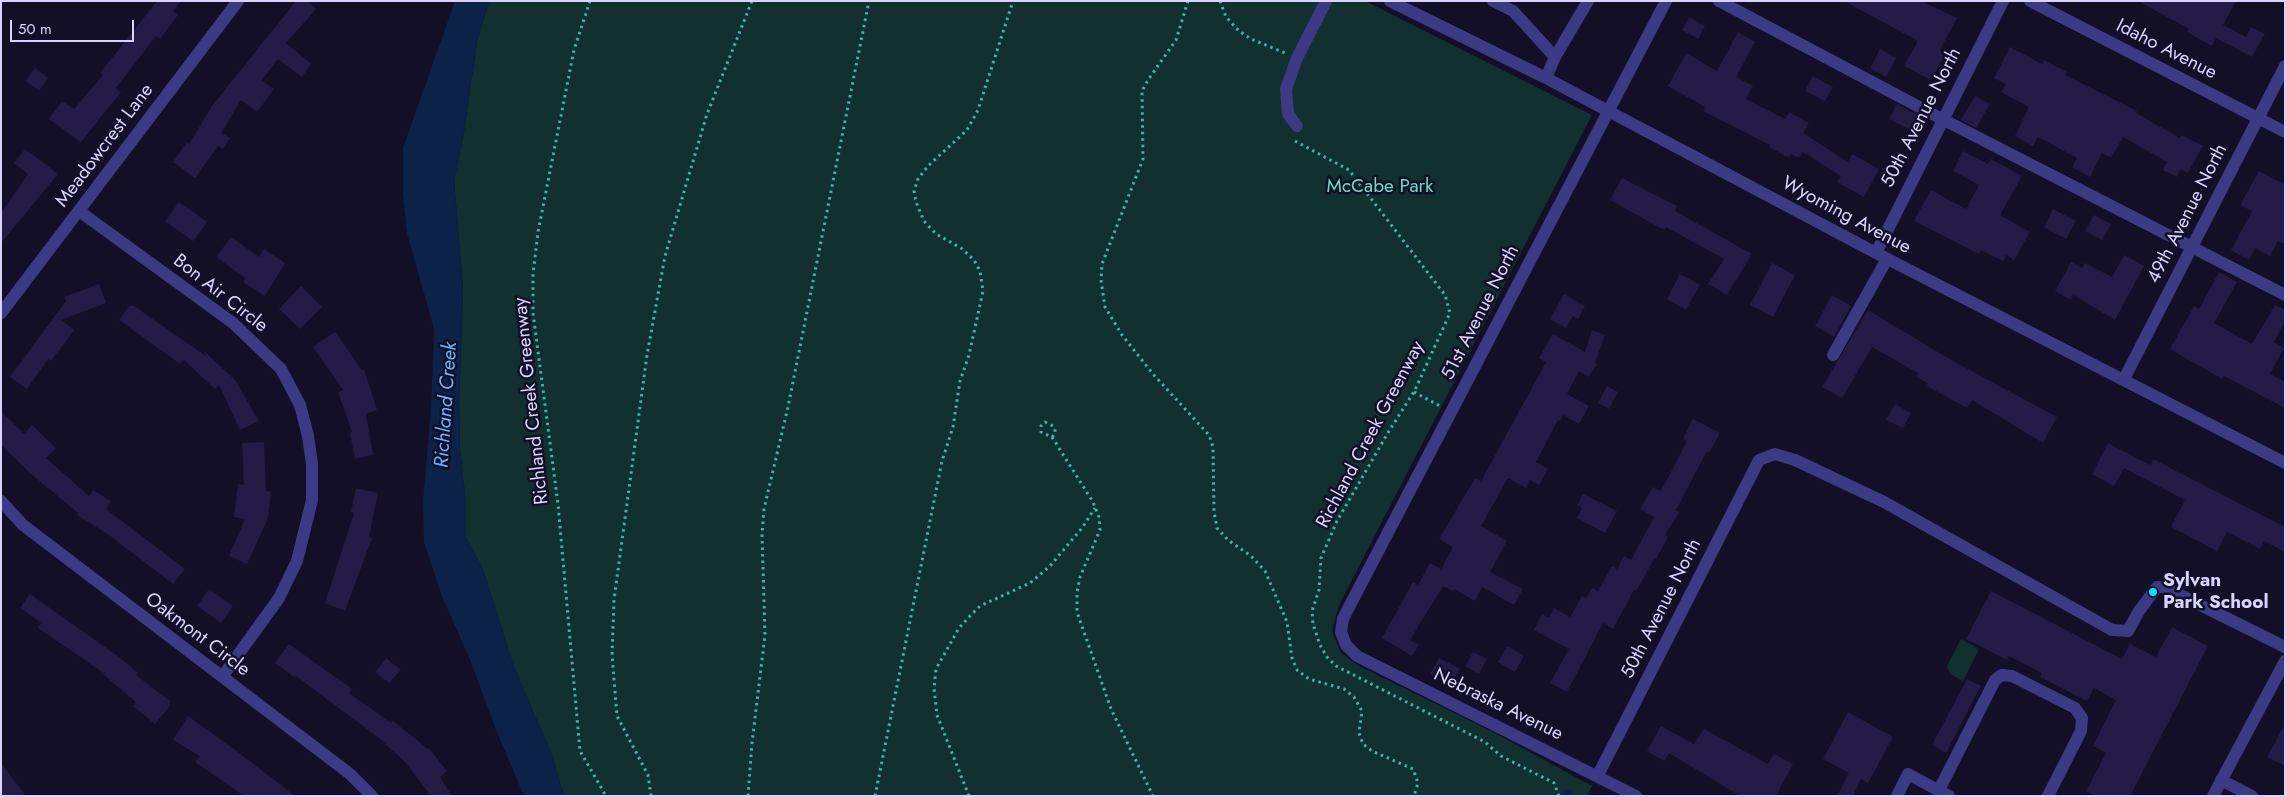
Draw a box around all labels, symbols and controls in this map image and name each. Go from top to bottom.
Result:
scale bar [12,10,136,42]
street label: Idaho Avenue [2112,15,2220,85]
text: 50 m [18,18,52,40]
street label: 50th Avenue North [1877,44,1967,192]
street label: Meadowcrest Lane [51,80,159,212]
street label: 49th Avenue North [2143,141,2233,287]
street label: Wyoming Avenue [1778,172,1914,260]
park label: McCabe Park [1327,176,1433,198]
street label: 51st Avenue North [1437,242,1525,384]
street label: Bon Air Circle [168,250,272,338]
street label: Richland Creek Greenway [510,296,554,506]
street label: Richland Creek Greenway [1312,338,1430,532]
water label: Richland Creek [431,341,463,469]
street label: 50th Avenue North [1617,535,1707,683]
place label: Sylvan Park School [2163,570,2269,614]
marker: Sylvan Park School [2147,586,2159,598]
street label: Oakmont Circle [140,588,254,682]
street label: Nebraska Avenue [1430,664,1566,746]

